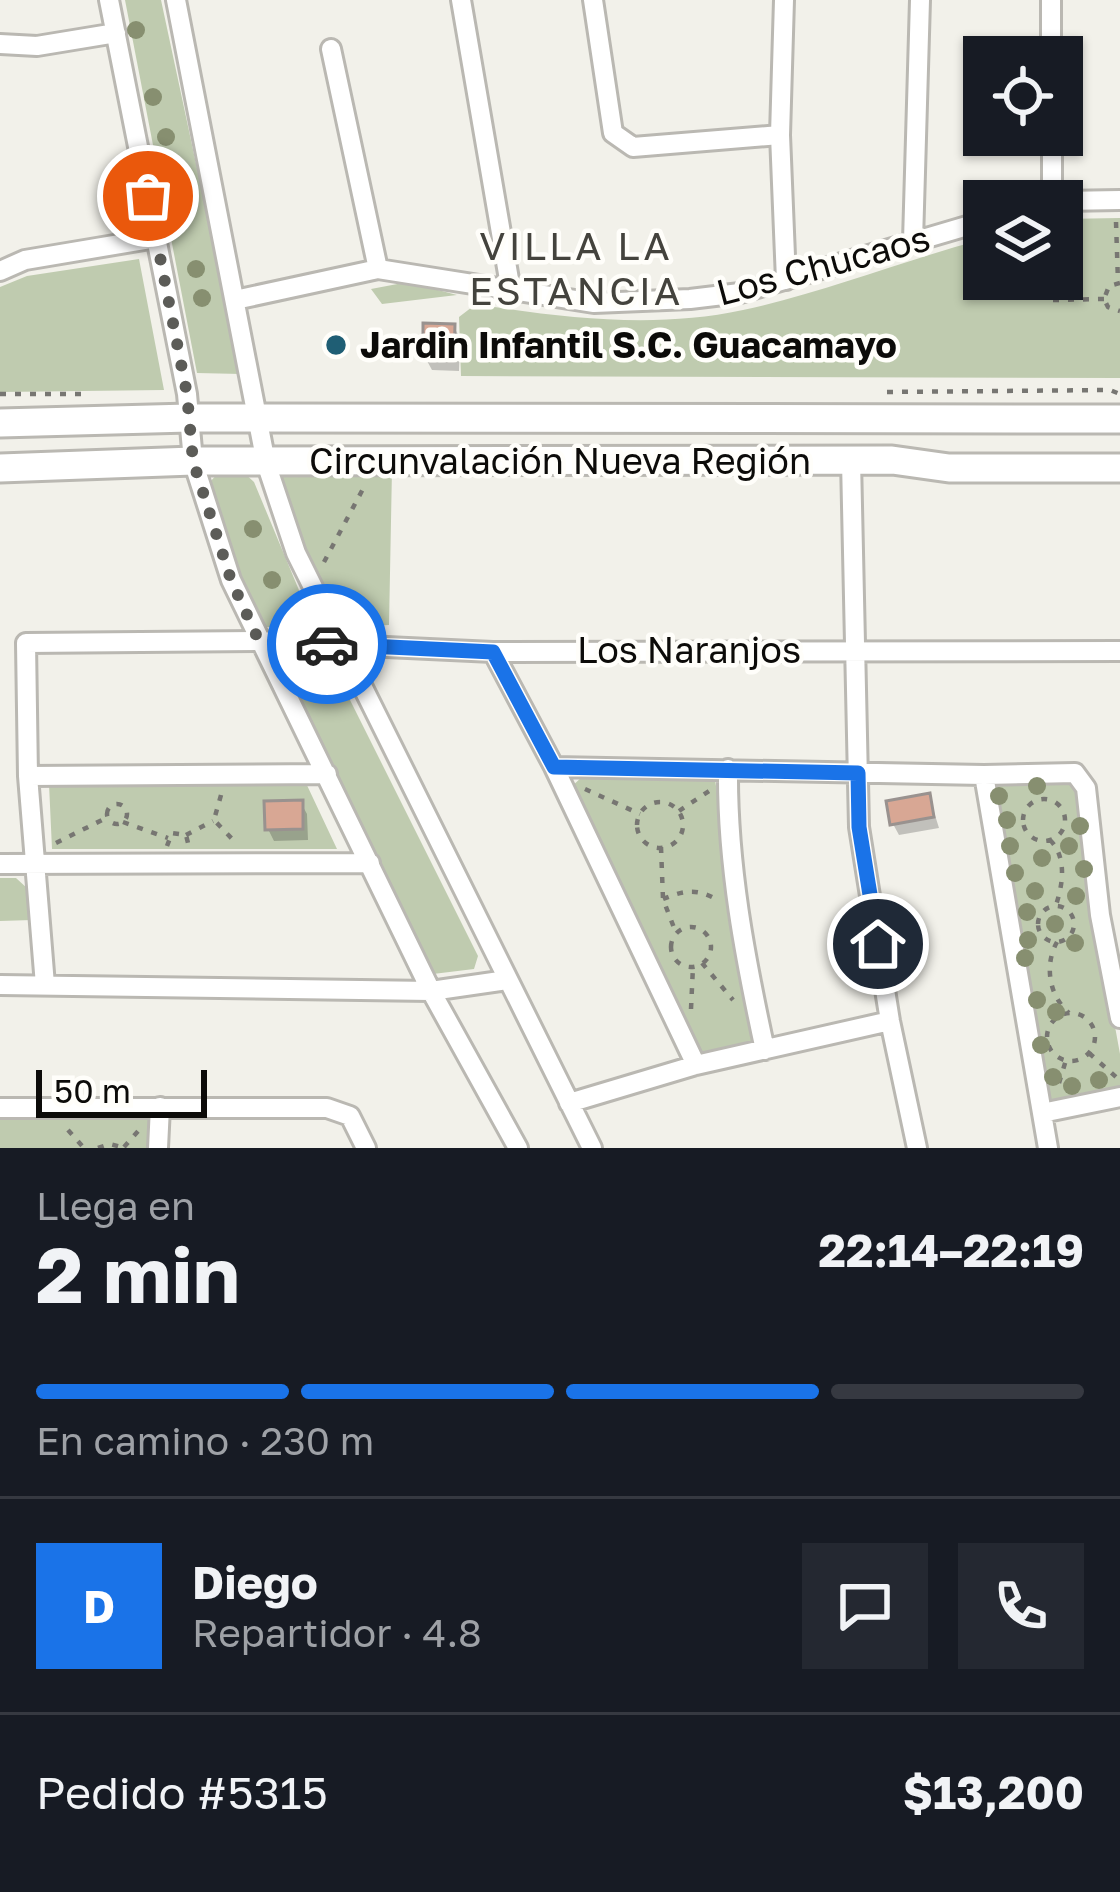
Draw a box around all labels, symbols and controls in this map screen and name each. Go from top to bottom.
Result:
map controls [963,36,1083,300]
button: locate [963,36,1083,156]
pin [97,145,199,247]
icon: bag [115,163,181,229]
button: layers [963,180,1083,300]
street label: Los Chucaos [712,215,934,314]
district label: VILLA LA ESTANCIA [469,222,683,314]
place label: Jardin Infantil S.C. Guacamayo [360,323,897,366]
marker: Jardin Infantil S.C. Guacamayo [323,332,349,358]
street label: Circunvalación Nueva Región [309,439,811,482]
courier [267,584,387,704]
icon: car [294,611,360,677]
street label: Los Naranjos [577,628,801,671]
pin [827,893,929,995]
icon: home [845,911,911,977]
scale bar [36,1064,207,1117]
text: 50 m [54,1071,131,1110]
text: Llega en [36,1182,195,1229]
text: 22:14–22:19 [818,1223,1084,1277]
text: 2 min [36,1227,240,1320]
text: En camino · 230 m [36,1417,374,1464]
button: chat [802,1543,928,1669]
button: phone [958,1543,1084,1669]
text: Diego [192,1555,318,1609]
text: D [83,1579,115,1633]
text: Repartidor · 4.8 [192,1609,482,1656]
text: Pedido #5315 [36,1765,328,1819]
text: $13,200 [903,1765,1084,1819]

